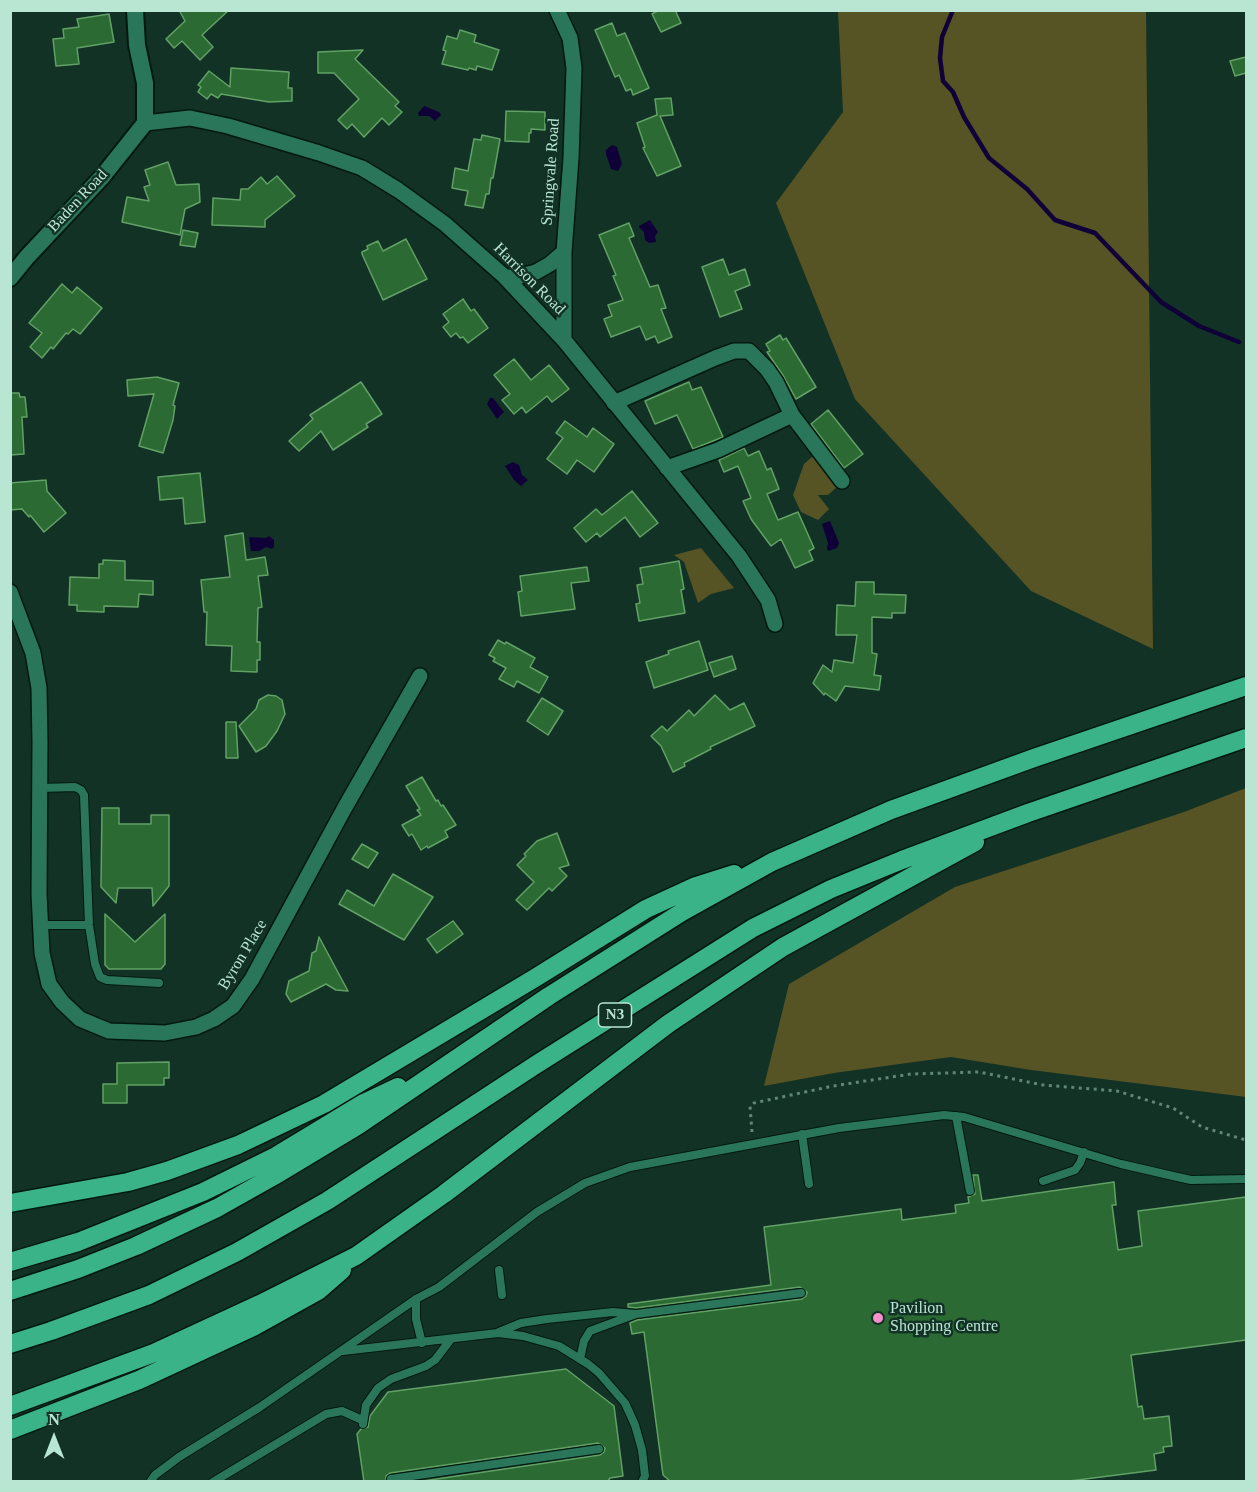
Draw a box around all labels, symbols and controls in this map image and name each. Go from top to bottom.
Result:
street label: Springvale Road [538,118,564,226]
street label: Baden Road [44,166,112,236]
street label: Harrison Road [489,239,569,319]
street label: Byron Place [215,916,271,994]
road number: N3 [598,1003,632,1027]
place label: Pavilion Shopping Centre [890,1299,998,1337]
marker: Pavilion Shopping Centre [871,1311,885,1325]
north arrow [24,1408,84,1468]
text: N [48,1411,60,1428]

